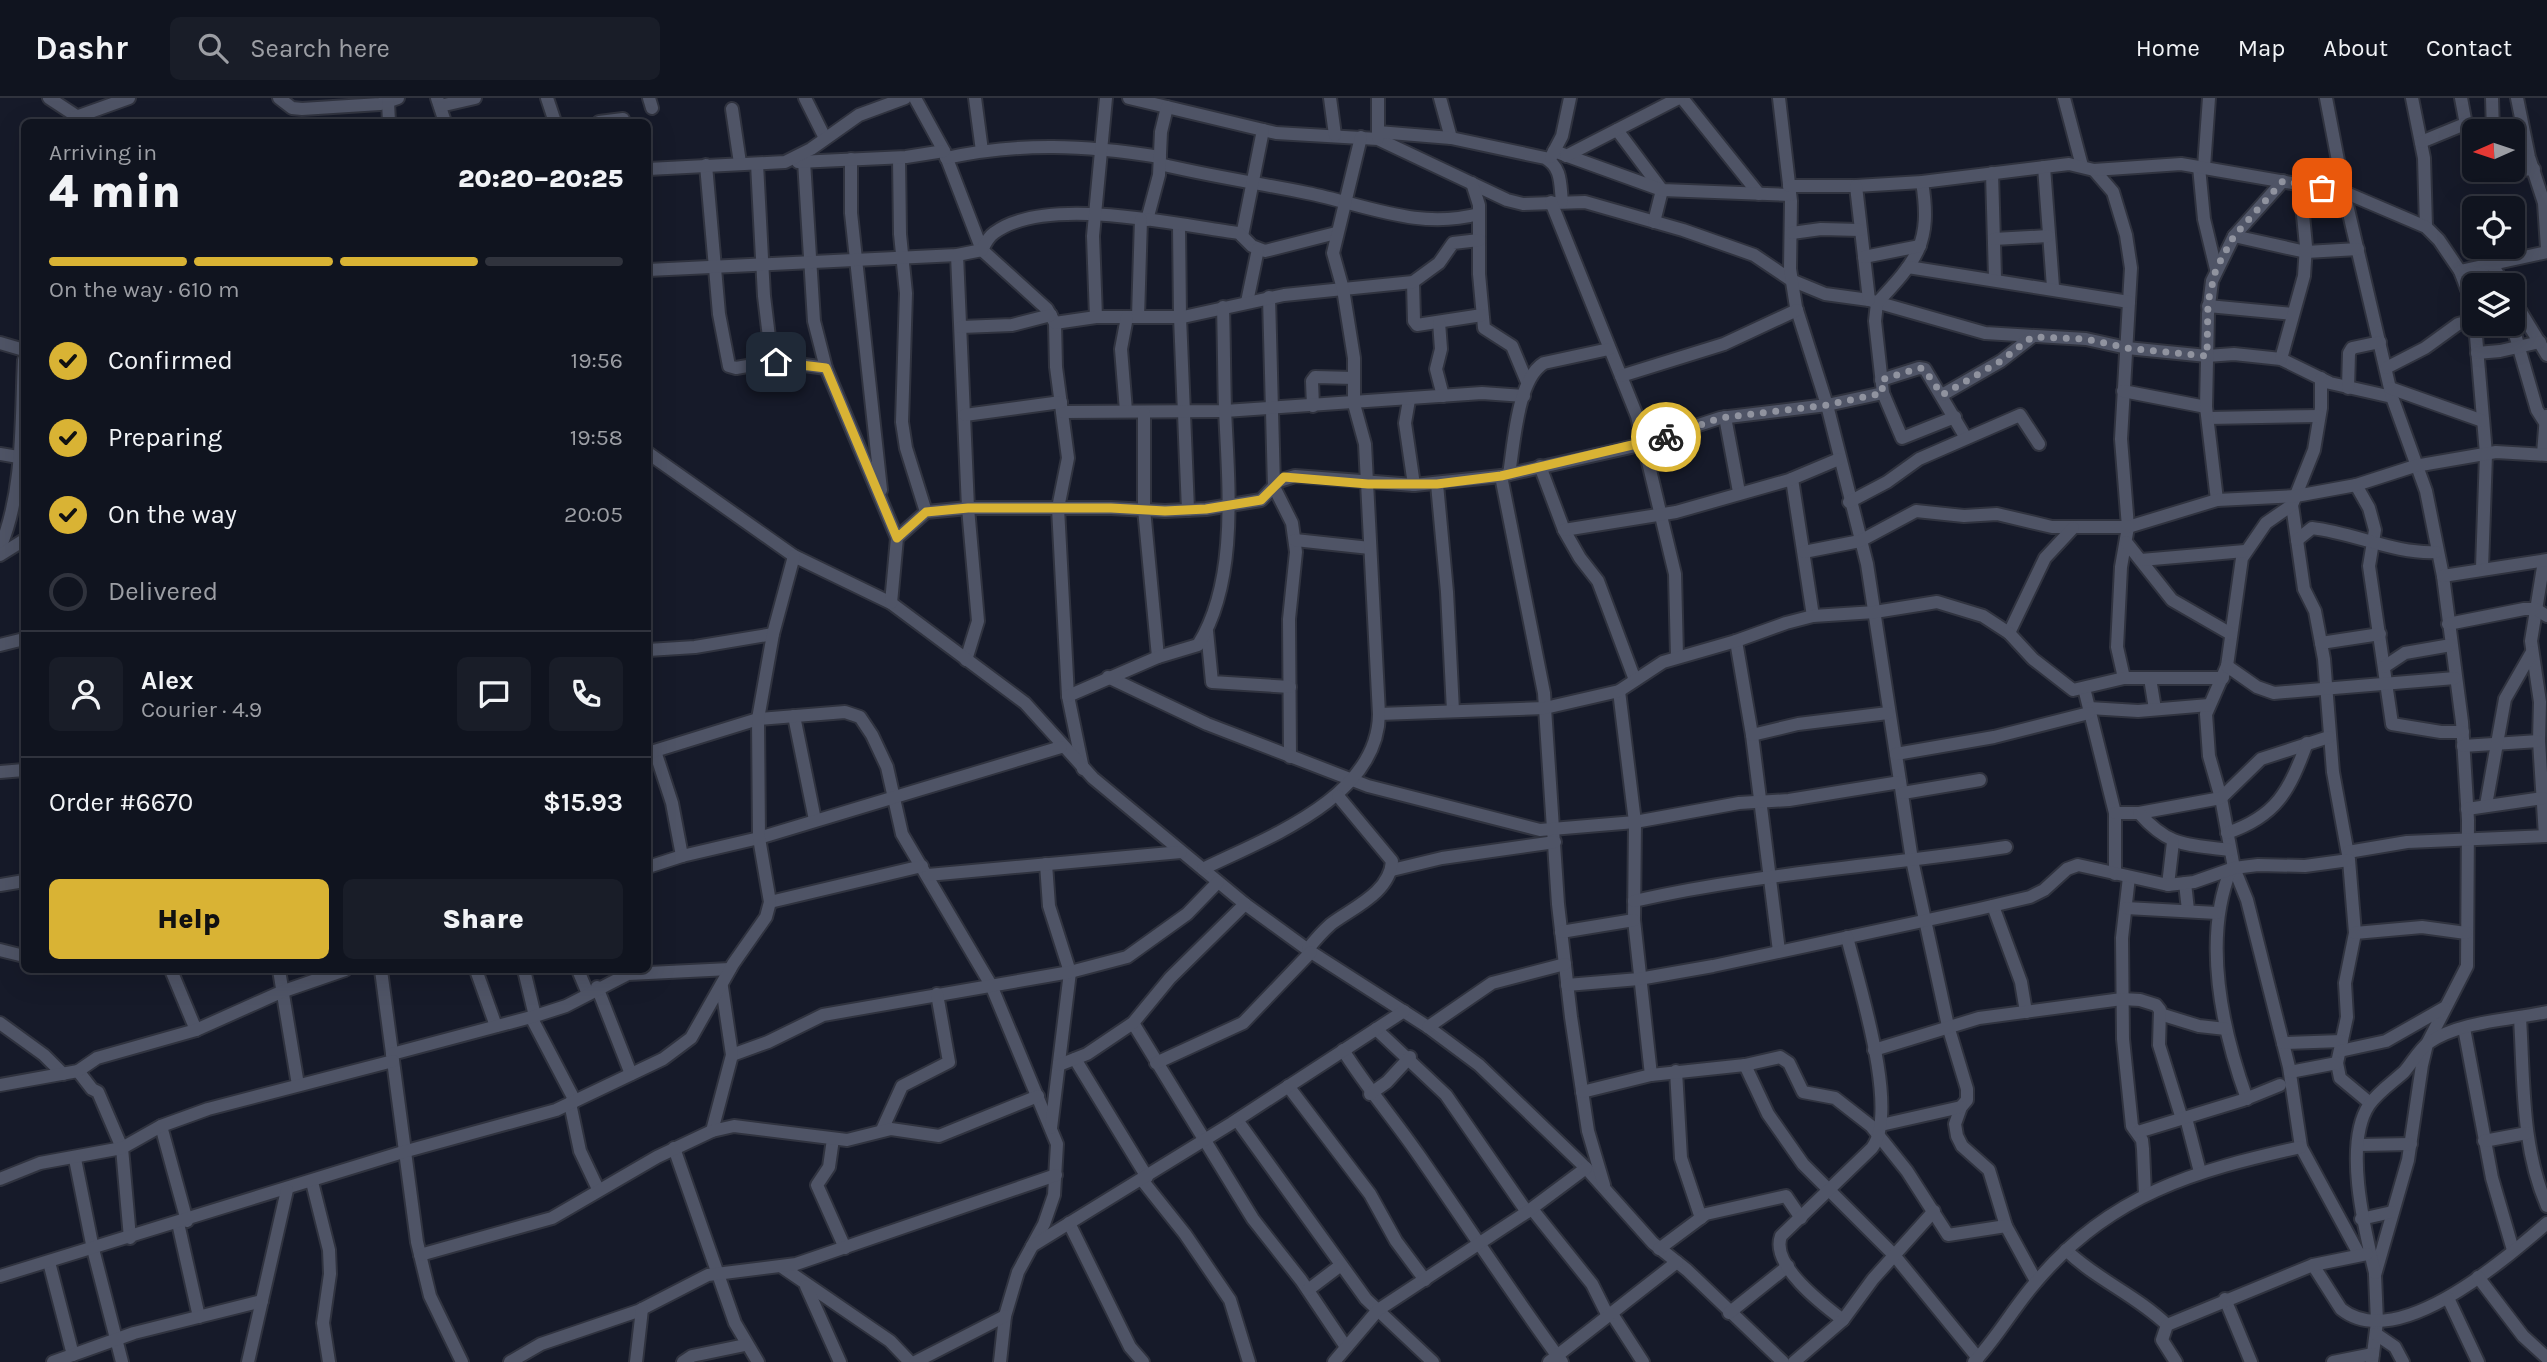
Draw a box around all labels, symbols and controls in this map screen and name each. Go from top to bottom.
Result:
search box [170,17,660,80]
text: Dashr [35,29,128,67]
icon: search [194,29,232,67]
text: Search here [250,33,390,64]
text: Home [2136,34,2200,62]
text: Map [2238,34,2285,62]
text: About [2323,34,2388,62]
text: Contact [2426,34,2512,62]
north arrow [2462,119,2525,182]
map controls [2462,119,2525,336]
text: Arriving in [49,139,157,166]
pin [2292,158,2352,218]
text: 20:20–20:25 [458,163,623,194]
text: 4 min [49,165,181,219]
icon: bag [2303,169,2341,207]
button: locate [2462,196,2525,259]
button: layers [2462,273,2525,336]
text: On the way · 610 m [49,276,239,303]
pin [746,332,806,392]
icon: check [49,342,87,380]
icon: home [757,343,795,381]
text: Confirmed [108,345,233,376]
text: 19:56 [571,347,623,374]
courier [1631,402,1701,472]
icon: bike [1647,418,1685,456]
icon: check [49,419,87,457]
text: Preparing [108,422,222,453]
text: 19:58 [570,424,623,451]
icon: check [49,496,87,534]
text: On the way [108,499,237,530]
text: 20:05 [564,501,623,528]
text: Delivered [108,576,218,607]
button: person [49,657,123,731]
button: chat [457,657,531,731]
button: phone [549,657,623,731]
text: Alex [141,665,193,696]
text: Courier · 4.9 [141,696,262,723]
text: Order #6670 [49,787,193,818]
text: $15.93 [543,787,623,818]
button: Help [49,879,329,959]
button: Share [343,879,623,959]

